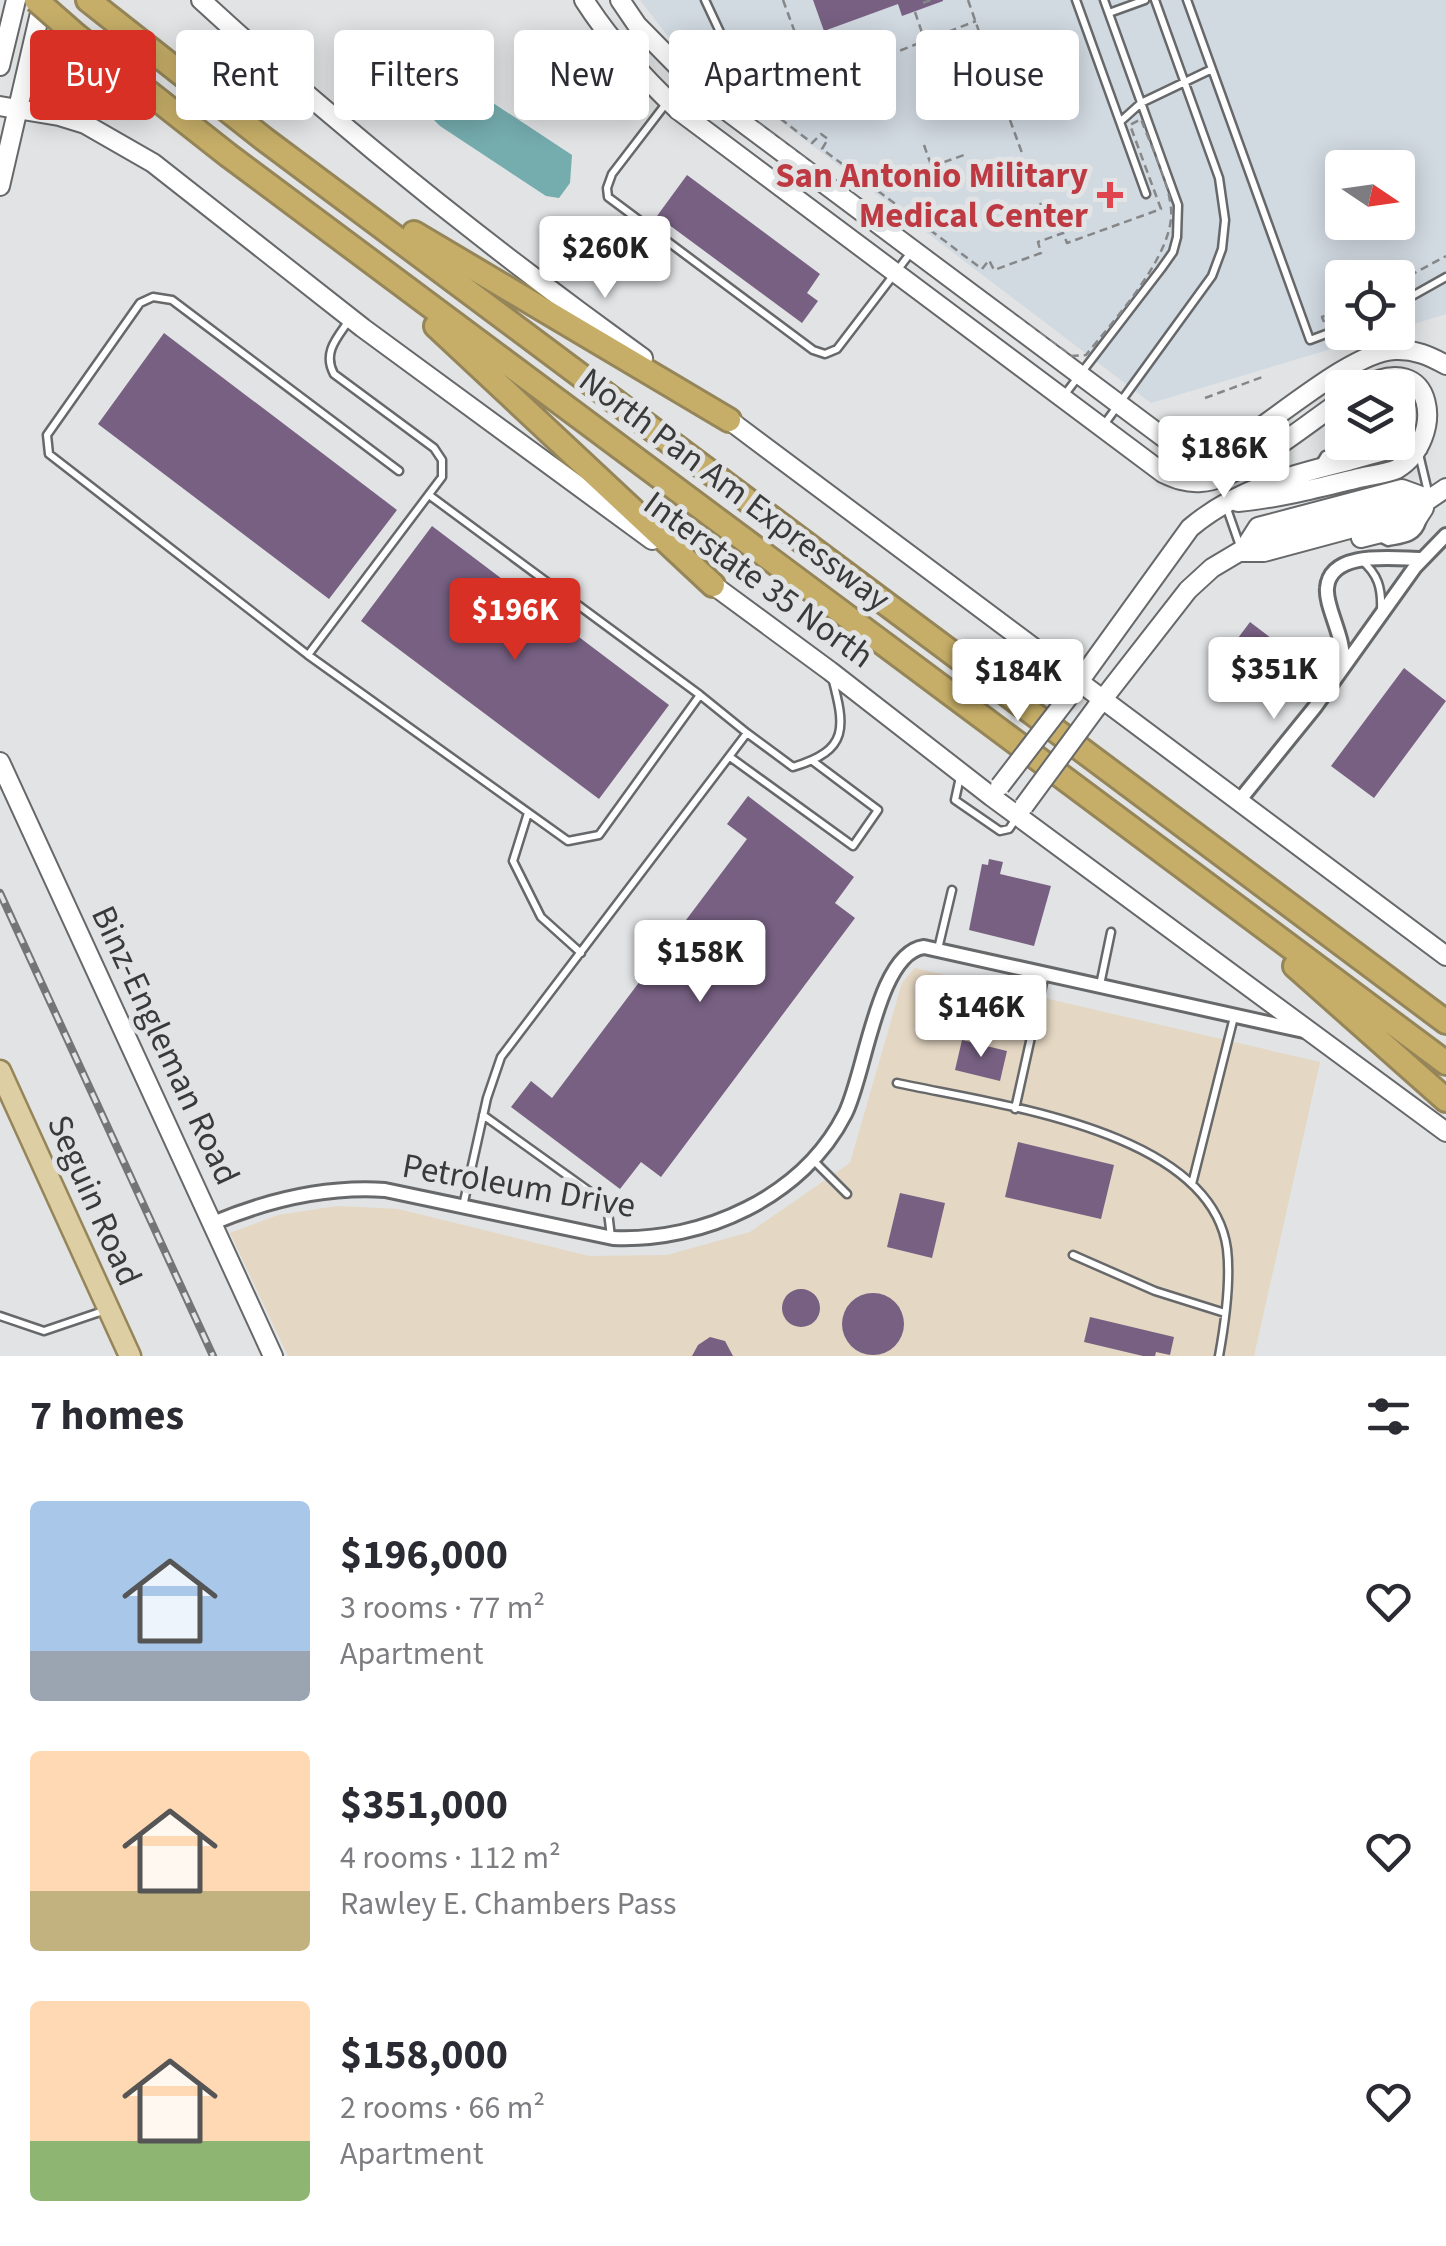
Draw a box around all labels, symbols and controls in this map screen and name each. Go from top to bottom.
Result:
chip: Buy [30,30,156,120]
chip: Rent [176,30,314,120]
chip: Filters [334,30,494,120]
chip: New [514,30,649,120]
chip: Apartment [669,30,896,120]
chip: House [916,30,1079,120]
north arrow [1325,150,1415,240]
map controls [1325,150,1415,460]
place label: San Antonio Military Medical Center [775,151,1088,241]
marker: San Antonio Military Medical Center [1097,182,1123,208]
pin: $260K [535,216,675,301]
text: $260K [561,225,649,271]
button: locate [1325,260,1415,350]
street label: North Pan Am Expressway [568,356,901,624]
button: layers [1325,370,1415,460]
pin: $186K [1154,416,1294,501]
text: $186K [1180,425,1268,471]
street label: Interstate 35 North [633,479,884,680]
pin: $196K [445,578,585,663]
text: $196K [471,587,559,633]
pin: $351K [1204,637,1344,722]
pin: $184K [948,639,1088,724]
text: $351K [1230,646,1318,692]
text: $184K [974,648,1062,694]
street label: Binz-Engleman Road [78,898,252,1193]
pin: $158K [630,920,770,1005]
text: $158K [656,929,744,975]
pin: $146K [911,975,1051,1060]
text: $146K [937,984,1025,1030]
street label: Seguin Road [34,1107,154,1294]
street label: Petroleum Drive [398,1141,639,1231]
text: 7 homes [30,1386,184,1446]
icon: filters [1361,1389,1416,1444]
text: $196,000 [340,1525,508,1585]
icon: home [110,1541,230,1661]
icon: heart [1361,1574,1416,1629]
text: 3 rooms · 77 m² [340,1585,545,1631]
text: Apartment [340,1631,483,1677]
text: $351,000 [340,1775,508,1835]
icon: home [110,1791,230,1911]
icon: heart [1361,1824,1416,1879]
text: 4 rooms · 112 m² [340,1835,561,1881]
text: Rawley E. Chambers Pass [340,1881,676,1927]
text: $158,000 [340,2025,508,2085]
icon: home [110,2041,230,2161]
icon: heart [1361,2074,1416,2129]
text: 2 rooms · 66 m² [340,2085,545,2131]
text: Apartment [340,2131,483,2177]

